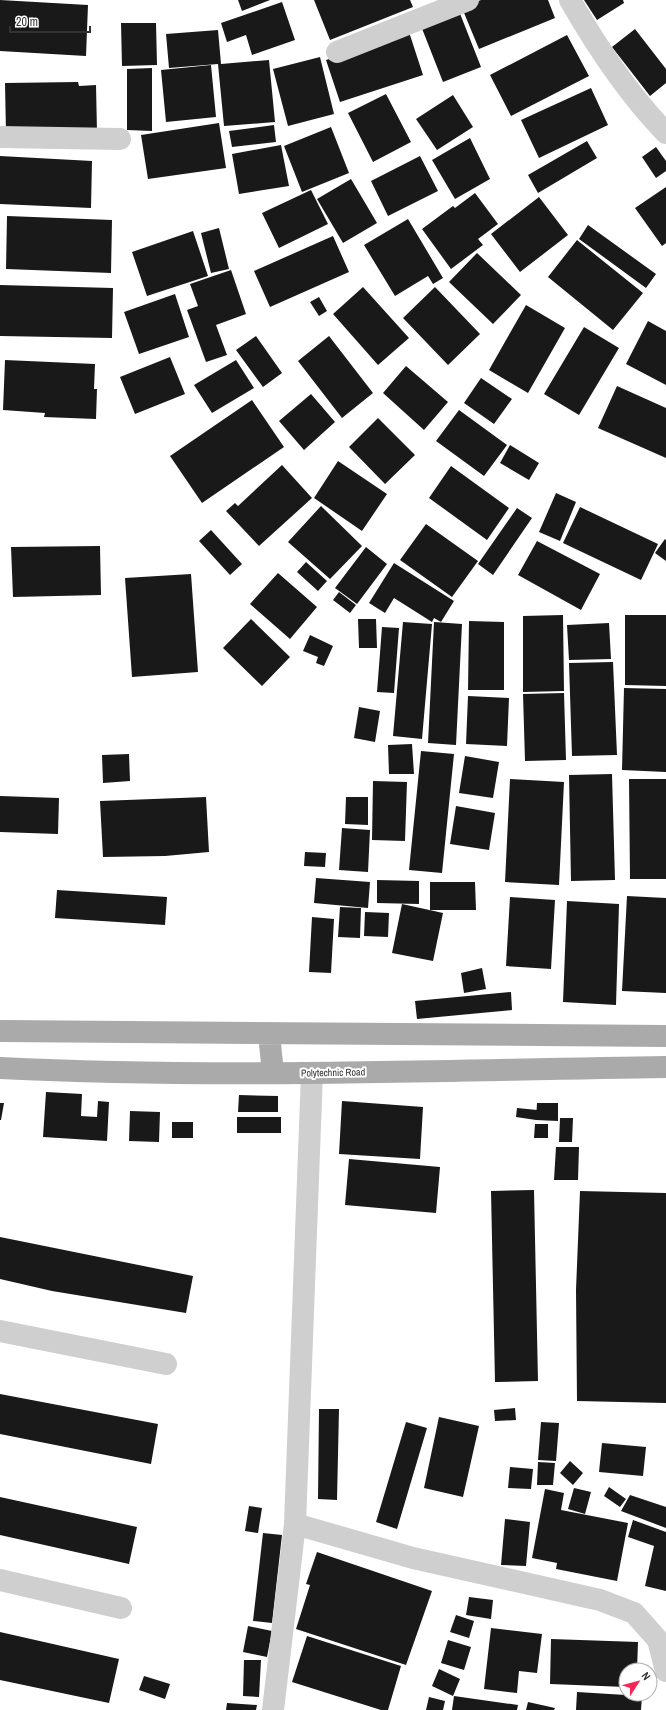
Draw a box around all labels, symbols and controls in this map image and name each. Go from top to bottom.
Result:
scale bar [10,8,90,34]
text: 20 m [16,14,38,30]
street label: Polytechnic Road [301,1065,365,1080]
north arrow [618,1662,658,1702]
text: N [639,1669,654,1683]

